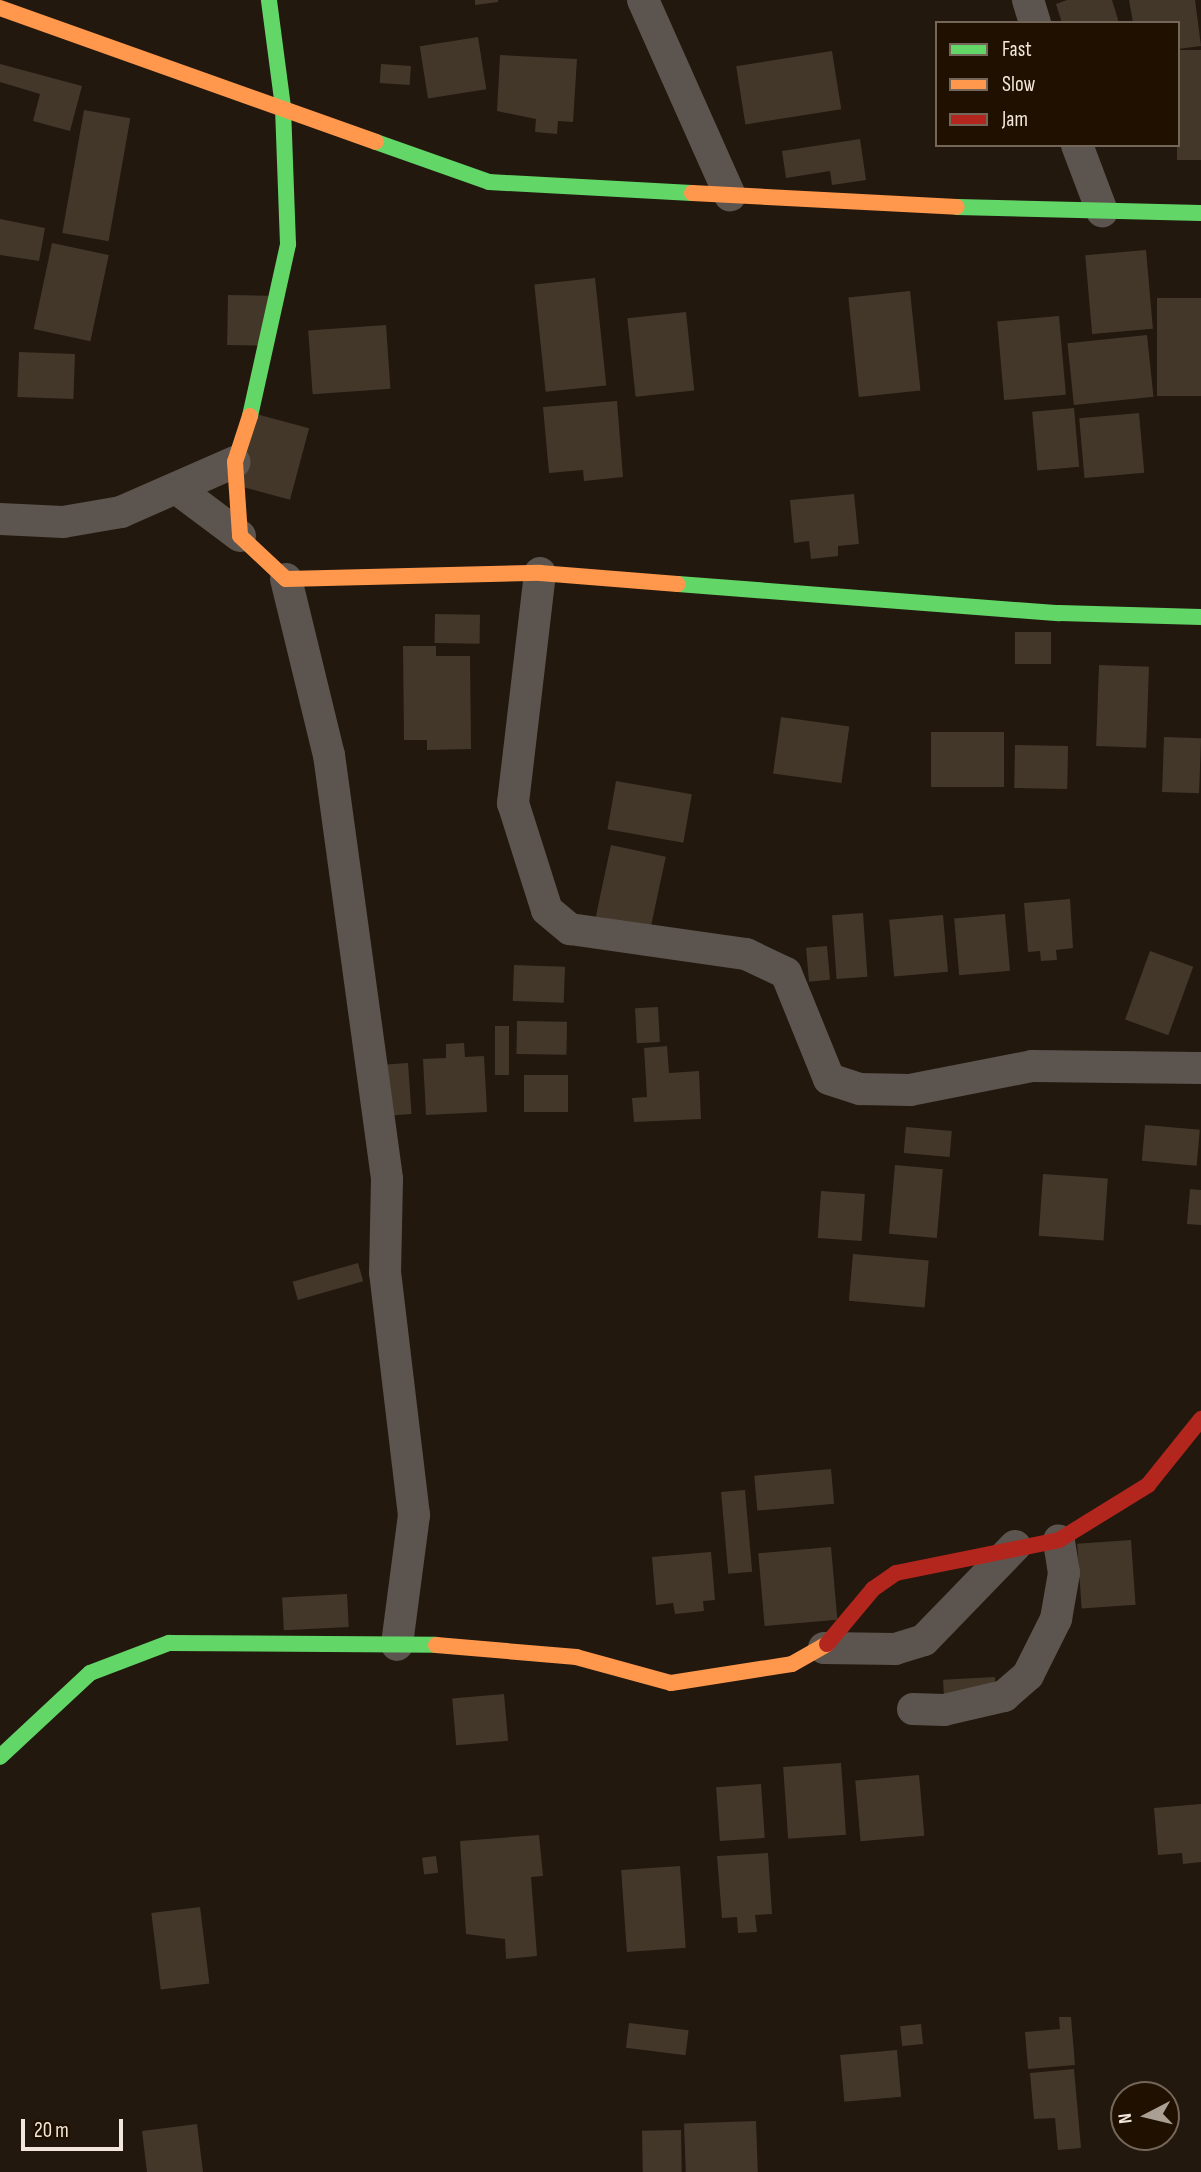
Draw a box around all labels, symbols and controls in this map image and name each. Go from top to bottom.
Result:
legend [935,21,1180,147]
text: Fast [1002,37,1032,62]
text: Slow [1002,72,1035,97]
text: Jam [1002,107,1028,132]
north arrow [1110,2081,1180,2151]
scale bar [24,2106,126,2150]
text: N [1114,2112,1138,2125]
text: 20 m [34,2118,69,2143]

